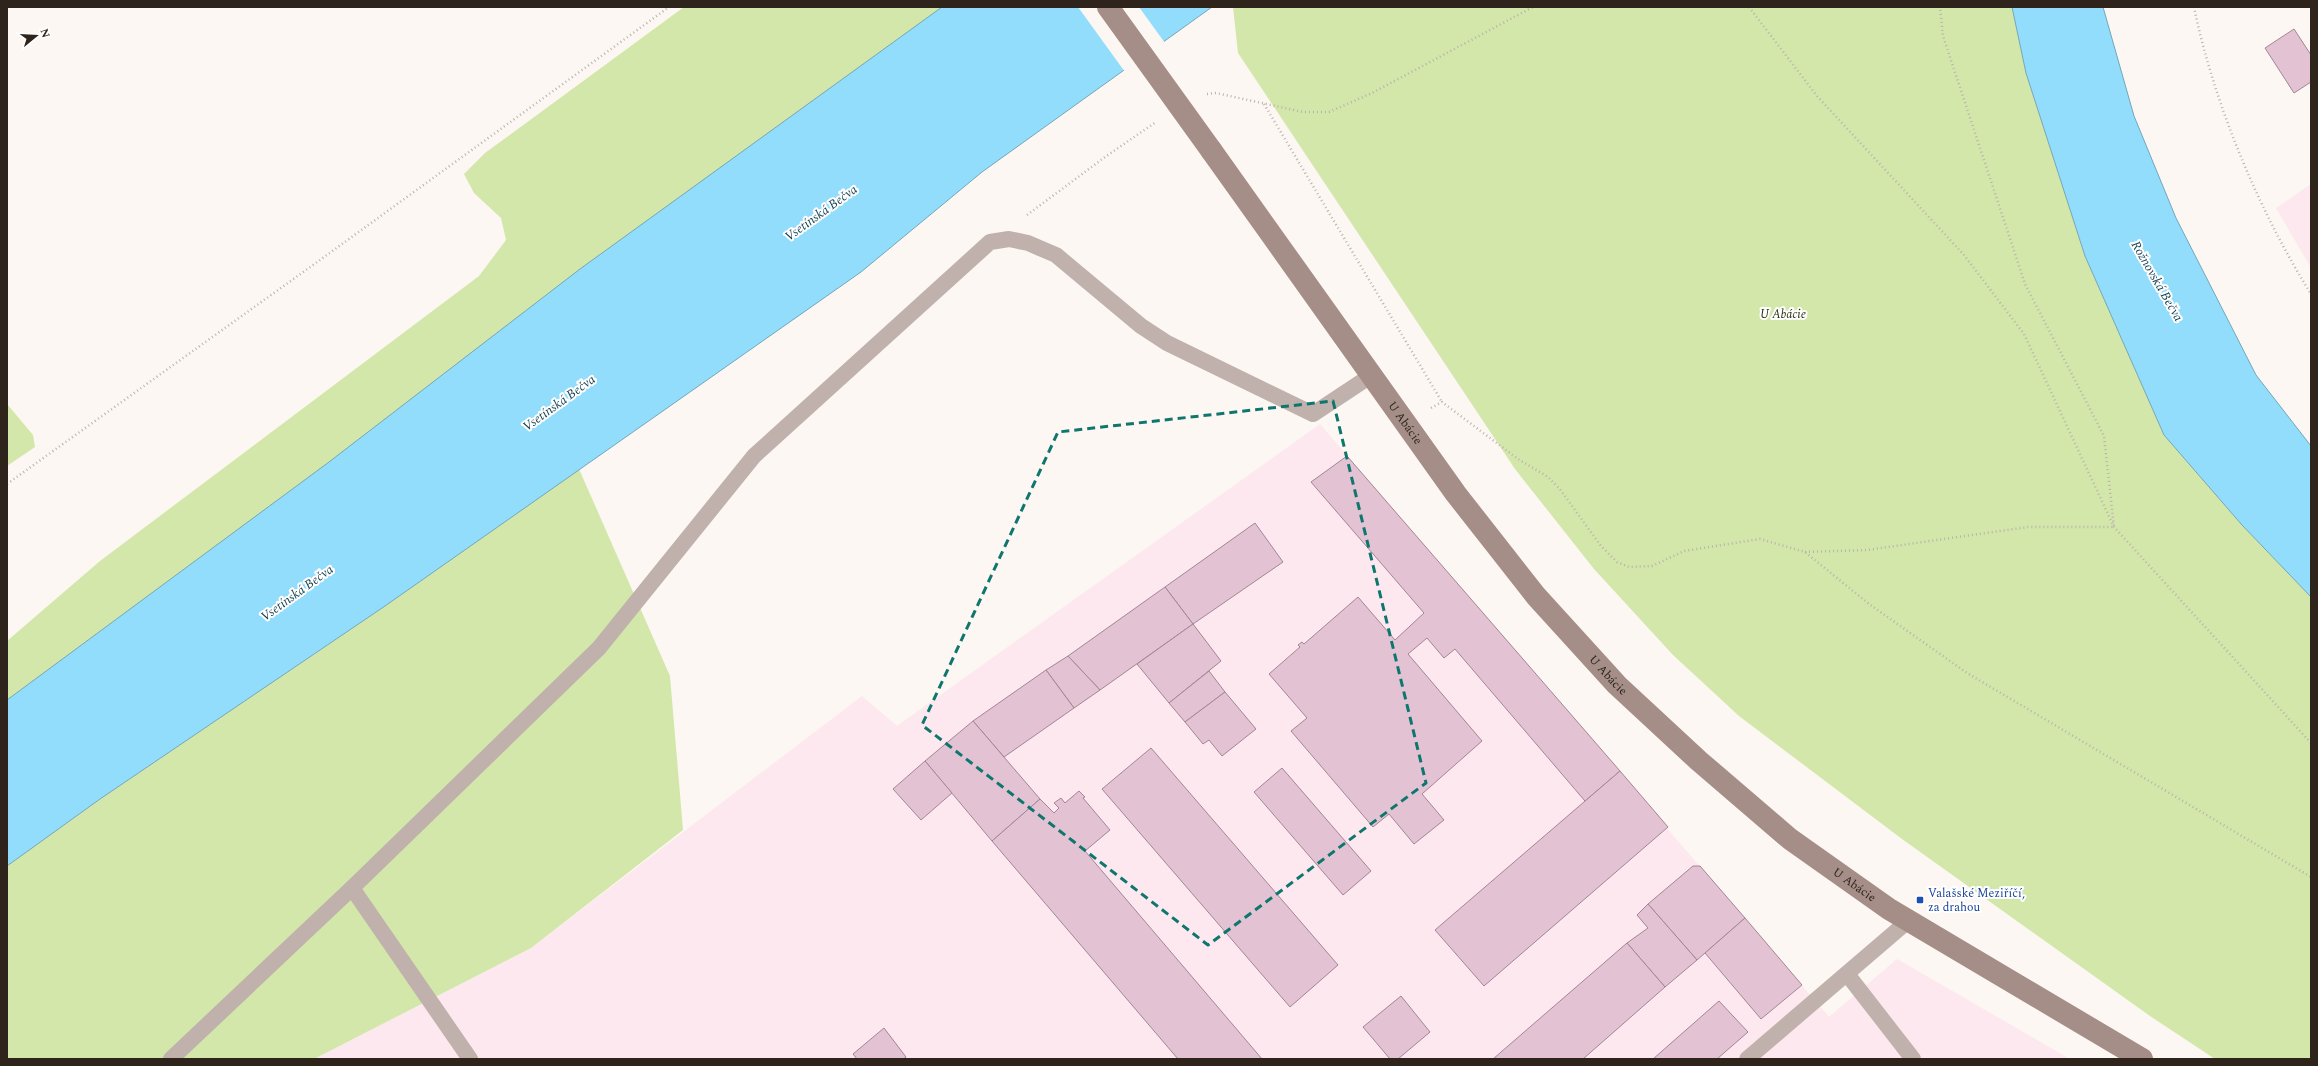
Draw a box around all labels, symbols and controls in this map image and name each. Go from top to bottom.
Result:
north arrow [16,16,56,56]
text: N [36,26,55,40]
water label: Vsetínská Bečva [780,180,862,246]
water label: Rožnovská Bečva [2126,237,2188,325]
park label: U Abácie [1760,305,1806,324]
water label: Vsetínská Bečva [518,370,600,436]
street label: U Abácie [1383,397,1428,449]
water label: Vsetínská Bečva [256,560,338,626]
street label: U Abácie [1584,650,1632,700]
street label: U Abácie [1829,863,1880,907]
place label: Valašské Meziříčí, za drahou [1928,884,2025,917]
marker: Valašské Meziříčí, za drahou [1915,895,1925,905]

